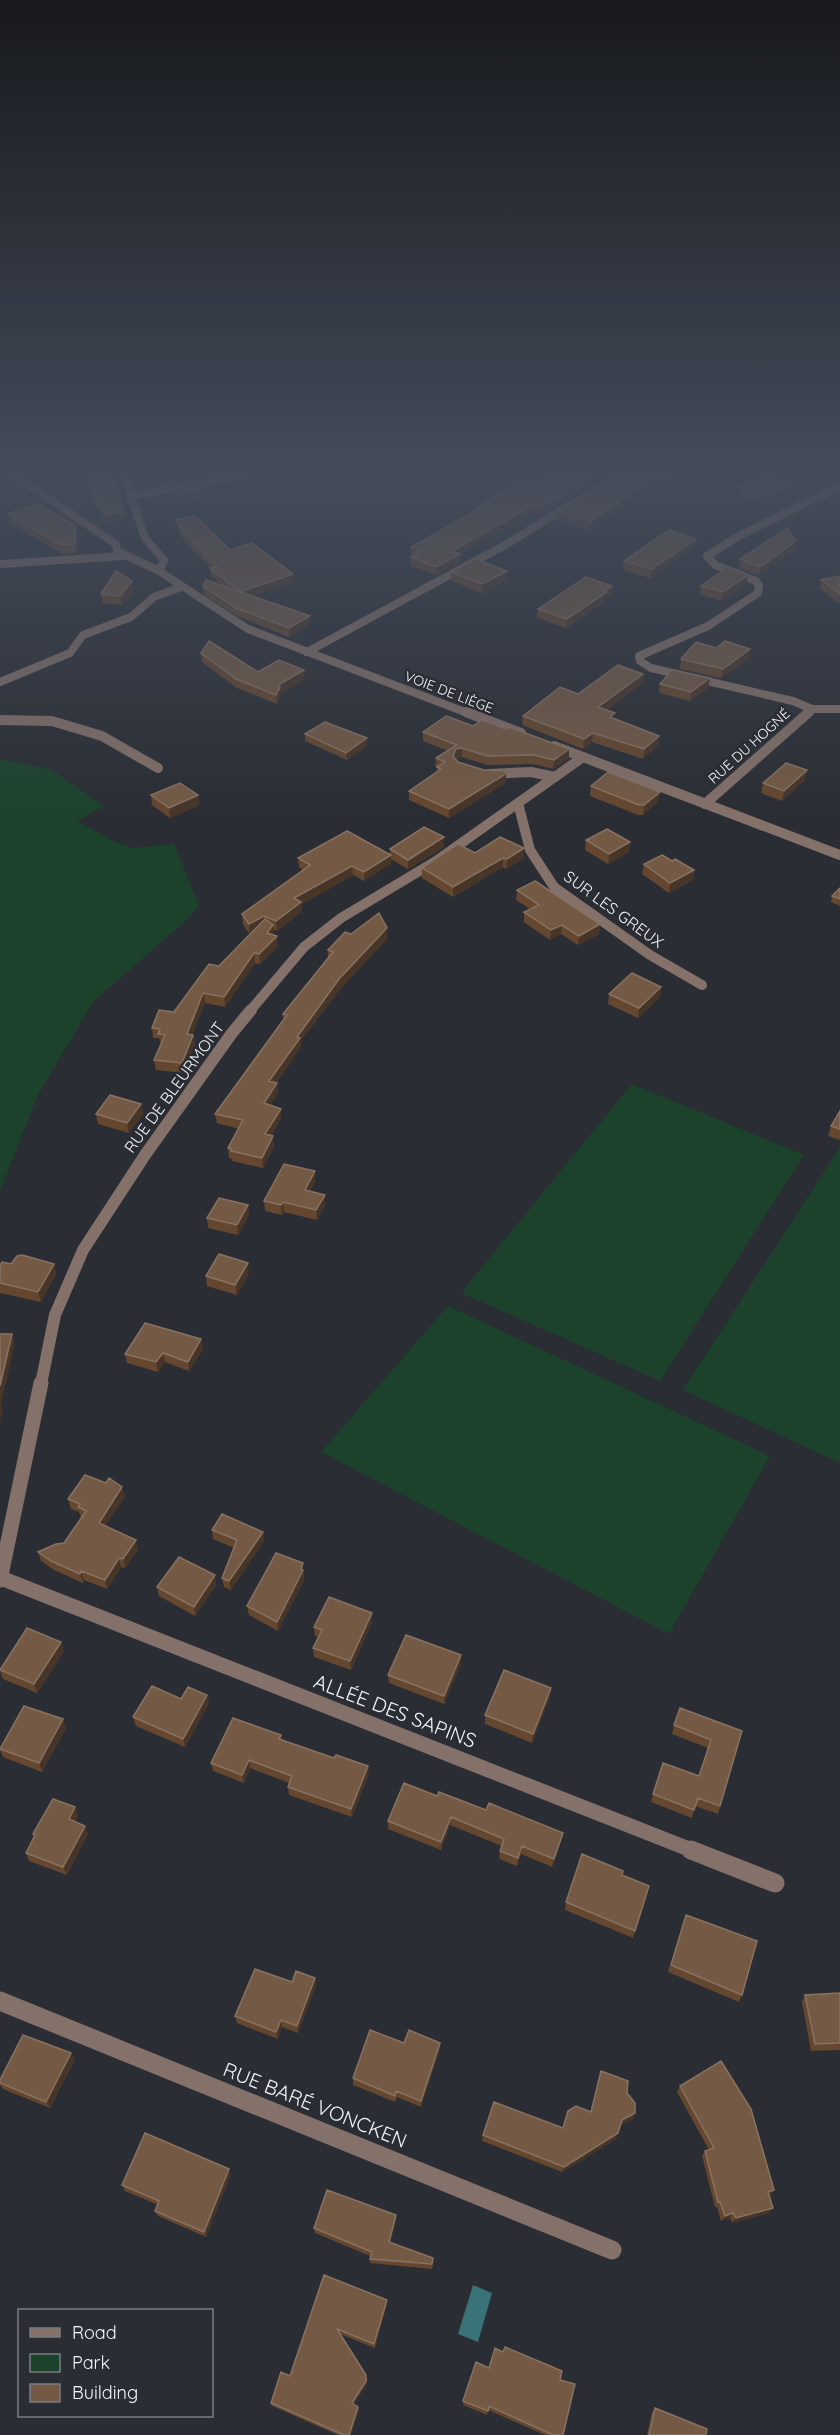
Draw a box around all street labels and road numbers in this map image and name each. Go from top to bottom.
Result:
street label: VOIE DE LIÈGE [402,667,496,717]
street label: RUE DU HOGNÉ [704,705,794,787]
street label: SUR LES GREUX [560,866,668,952]
street label: RUE DE BLEURMONT [120,1017,229,1157]
street label: ALLÉE DES SAPINS [311,1668,480,1753]
street label: RUE BARÉ VONCKEN [220,2056,411,2153]

